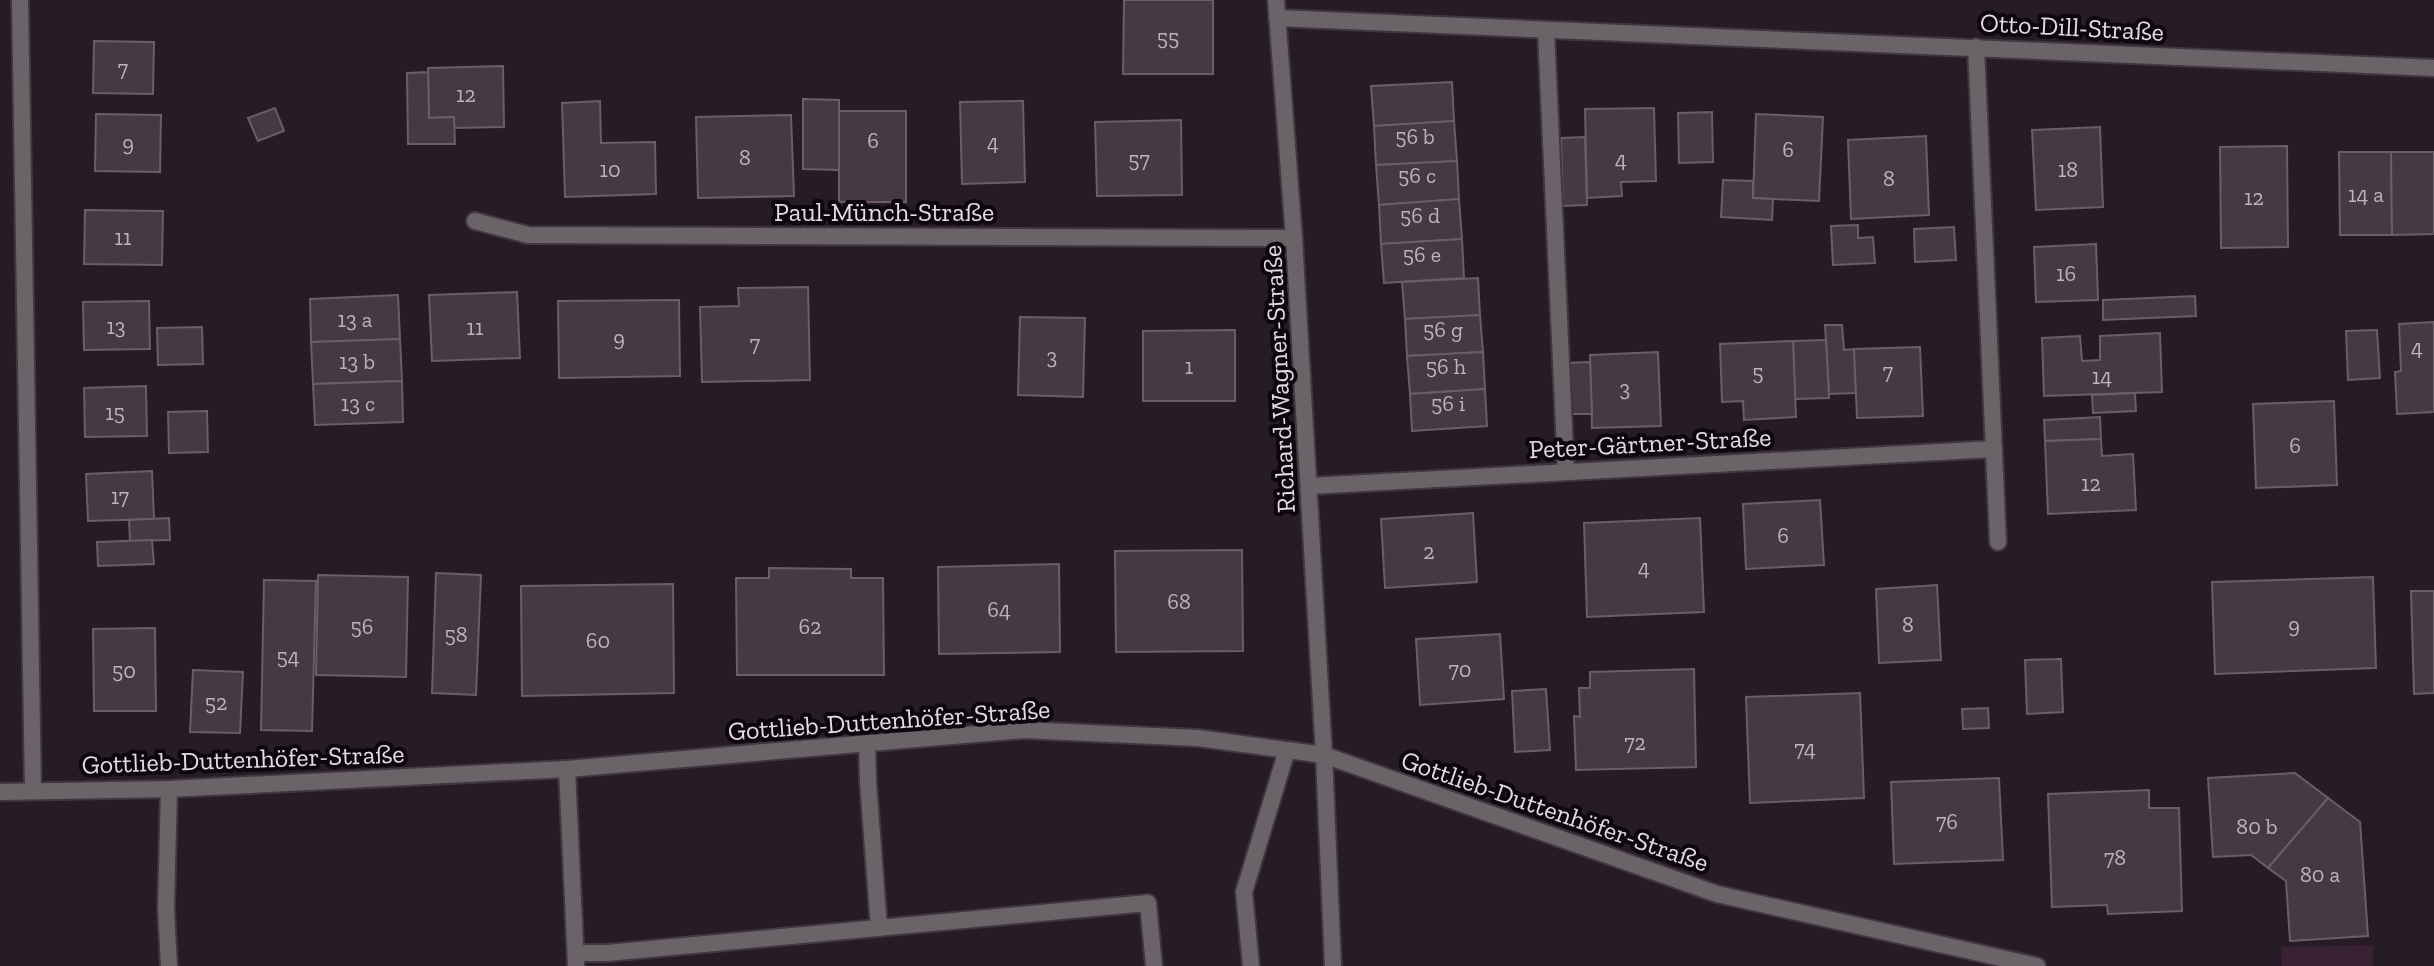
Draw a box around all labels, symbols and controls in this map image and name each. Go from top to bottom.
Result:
street label: Otto-Dill-Straße [1979,6,2165,48]
house number: 55 [1157,24,1179,51]
house number: 7 [118,55,129,82]
house number: 12 [456,81,476,108]
house number: 56 b [1395,123,1435,150]
house number: 6 [867,127,879,154]
house number: 4 [987,129,999,156]
house number: 9 [122,130,134,157]
house number: 6 [1782,136,1794,163]
house number: 8 [739,144,751,171]
house number: 57 [1128,146,1150,173]
house number: 4 [1615,146,1627,173]
house number: 10 [599,156,621,183]
house number: 18 [2058,156,2078,183]
house number: 56 c [1398,162,1436,189]
house number: 8 [1883,165,1895,192]
house number: 14 a [2348,181,2384,208]
house number: 12 [2244,184,2264,211]
street label: Paul-Münch-Straße [774,196,994,228]
house number: 56 d [1400,202,1440,229]
house number: 11 [115,224,132,251]
house number: 56 e [1403,241,1441,268]
street label: Richard-Wagner-Straße [1256,244,1302,514]
house number: 16 [2056,260,2076,287]
house number: 13 a [338,306,373,333]
house number: 13 [106,313,126,340]
house number: 11 [467,314,484,341]
house number: 56 g [1423,316,1463,343]
house number: 9 [613,325,625,352]
house number: 7 [750,330,761,357]
house number: 4 [2411,334,2423,361]
house number: 3 [1047,343,1057,370]
house number: 13 b [339,348,375,375]
house number: 1 [1185,353,1194,380]
house number: 56 h [1426,353,1467,380]
house number: 7 [1883,358,1894,385]
house number: 5 [1752,359,1764,386]
house number: 14 [2092,363,2112,390]
house number: 3 [1620,375,1630,402]
house number: 13 c [341,390,375,417]
house number: 56 i [1431,390,1465,417]
house number: 15 [105,399,125,426]
street label: Peter-Gärtner-Straße [1528,421,1772,465]
house number: 6 [2289,432,2301,459]
house number: 12 [2081,470,2101,497]
house number: 17 [111,483,130,510]
house number: 6 [1777,522,1789,549]
house number: 2 [1423,538,1435,565]
house number: 4 [1638,554,1650,581]
house number: 68 [1167,588,1191,615]
house number: 64 [987,596,1011,623]
house number: 8 [1902,611,1914,638]
house number: 9 [2288,612,2300,639]
house number: 56 [351,613,373,640]
house number: 62 [798,613,822,640]
house number: 58 [444,621,468,648]
house number: 60 [586,627,610,654]
house number: 54 [276,643,300,670]
house number: 70 [1448,656,1472,683]
house number: 50 [112,657,136,684]
house number: 52 [205,689,227,716]
street label: Gottlieb-Duttenhöfer-Straße [727,693,1051,747]
house number: 72 [1624,729,1646,756]
house number: 74 [1794,735,1816,762]
street label: Gottlieb-Duttenhöfer-Straße [81,737,405,781]
street label: Gottlieb-Duttenhöfer-Straße [1397,743,1713,879]
house number: 76 [1936,808,1958,835]
house number: 80 b [2236,813,2278,840]
house number: 78 [2104,844,2126,871]
house number: 80 a [2300,861,2340,888]

